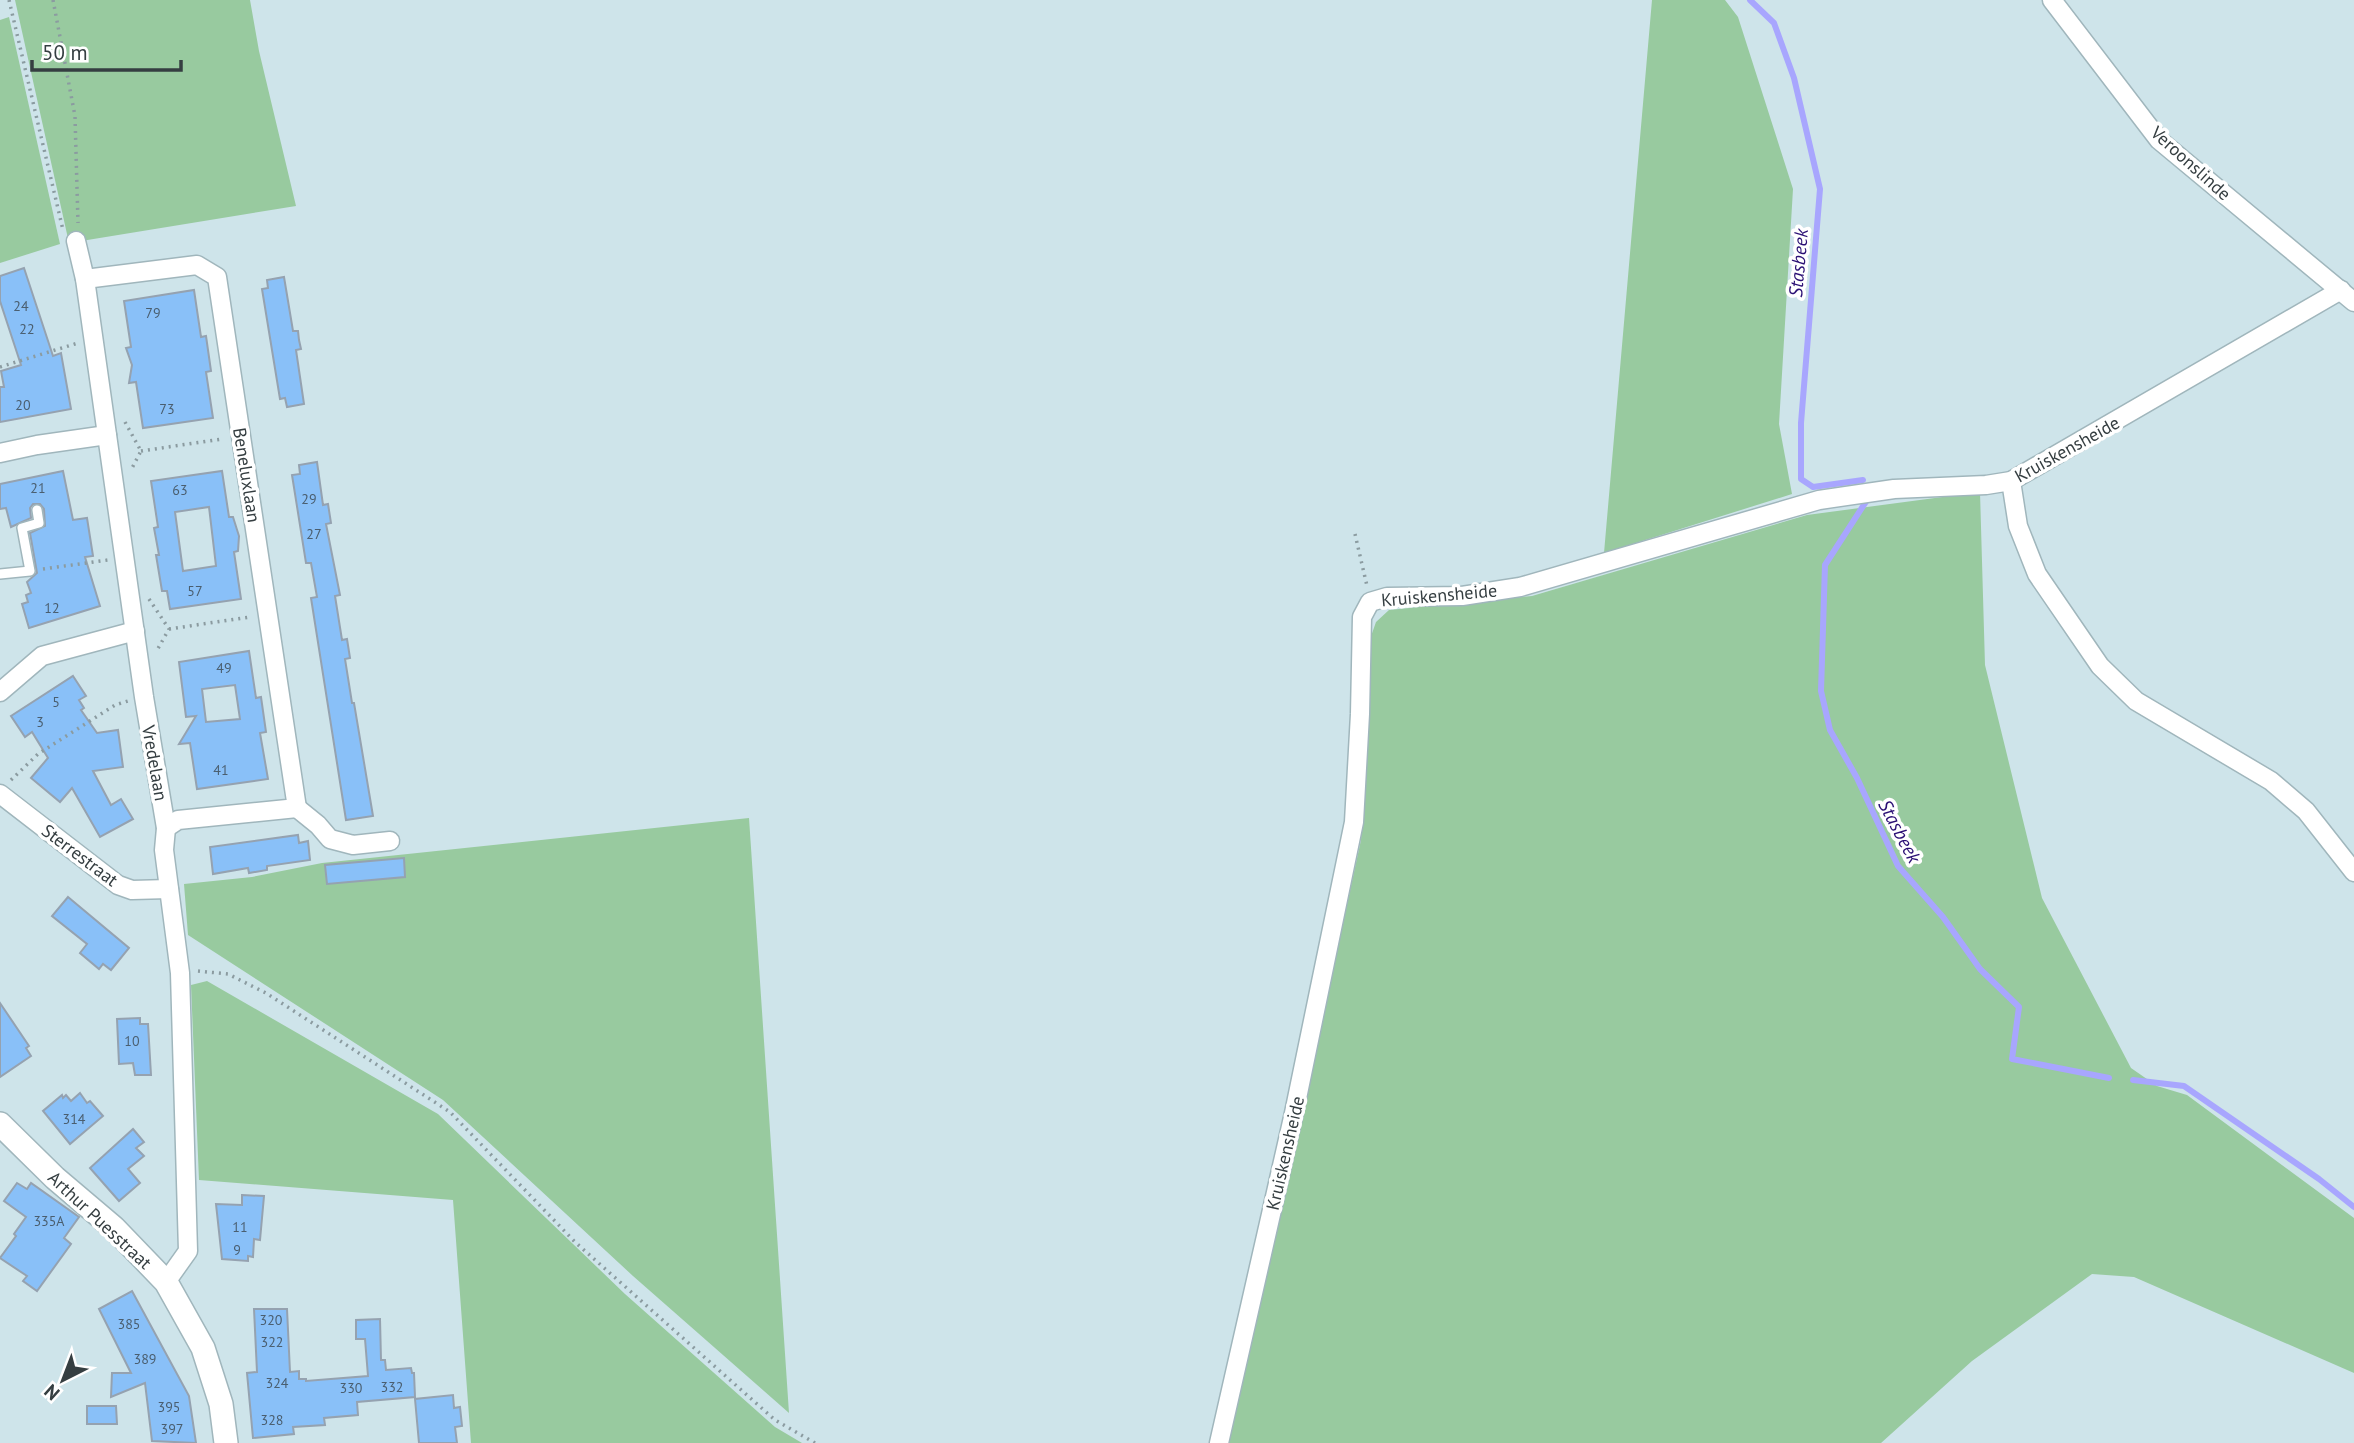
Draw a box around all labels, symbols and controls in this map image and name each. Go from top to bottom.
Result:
scale bar [32,28,180,72]
text: 50 m [42,39,88,66]
street label: Veroonslinde [2145,120,2236,205]
water label: Stasbeek [1783,226,1813,298]
house number: 24 [13,297,29,315]
house number: 79 [145,304,161,322]
house number: 22 [19,320,35,338]
house number: 20 [15,396,31,414]
house number: 73 [159,400,175,418]
street label: Kruiskensheide [2011,411,2123,487]
street label: Beneluxlaan [228,426,266,524]
house number: 21 [30,479,46,497]
house number: 63 [172,481,188,499]
house number: 29 [301,490,317,508]
house number: 27 [306,525,322,543]
street label: Kruiskensheide [1380,578,1498,612]
house number: 57 [187,582,203,600]
house number: 12 [44,599,60,617]
house number: 49 [216,659,232,677]
house number: 5 [52,693,60,711]
house number: 3 [36,713,44,731]
street label: Vredelaan [137,722,173,803]
house number: 41 [213,761,229,779]
water label: Stasbeek [1873,795,1927,868]
street label: Sterrestraat [37,819,123,891]
house number: 10 [124,1032,140,1050]
street label: Kruiskensheide [1261,1094,1309,1212]
house number: 314 [63,1110,86,1128]
street label: Arthur Puesstraat [43,1166,157,1274]
house number: 335A [33,1212,65,1230]
house number: 11 [232,1218,248,1236]
house number: 9 [233,1241,241,1259]
house number: 320 [260,1311,283,1329]
house number: 385 [118,1315,140,1333]
house number: 322 [261,1333,283,1351]
north arrow [28,1345,98,1415]
house number: 389 [134,1350,156,1368]
house number: 324 [266,1374,289,1392]
house number: 332 [381,1378,403,1396]
house number: 330 [340,1379,363,1397]
text: N [39,1380,64,1406]
house number: 395 [158,1398,180,1416]
house number: 328 [261,1411,283,1429]
house number: 397 [161,1420,183,1438]

